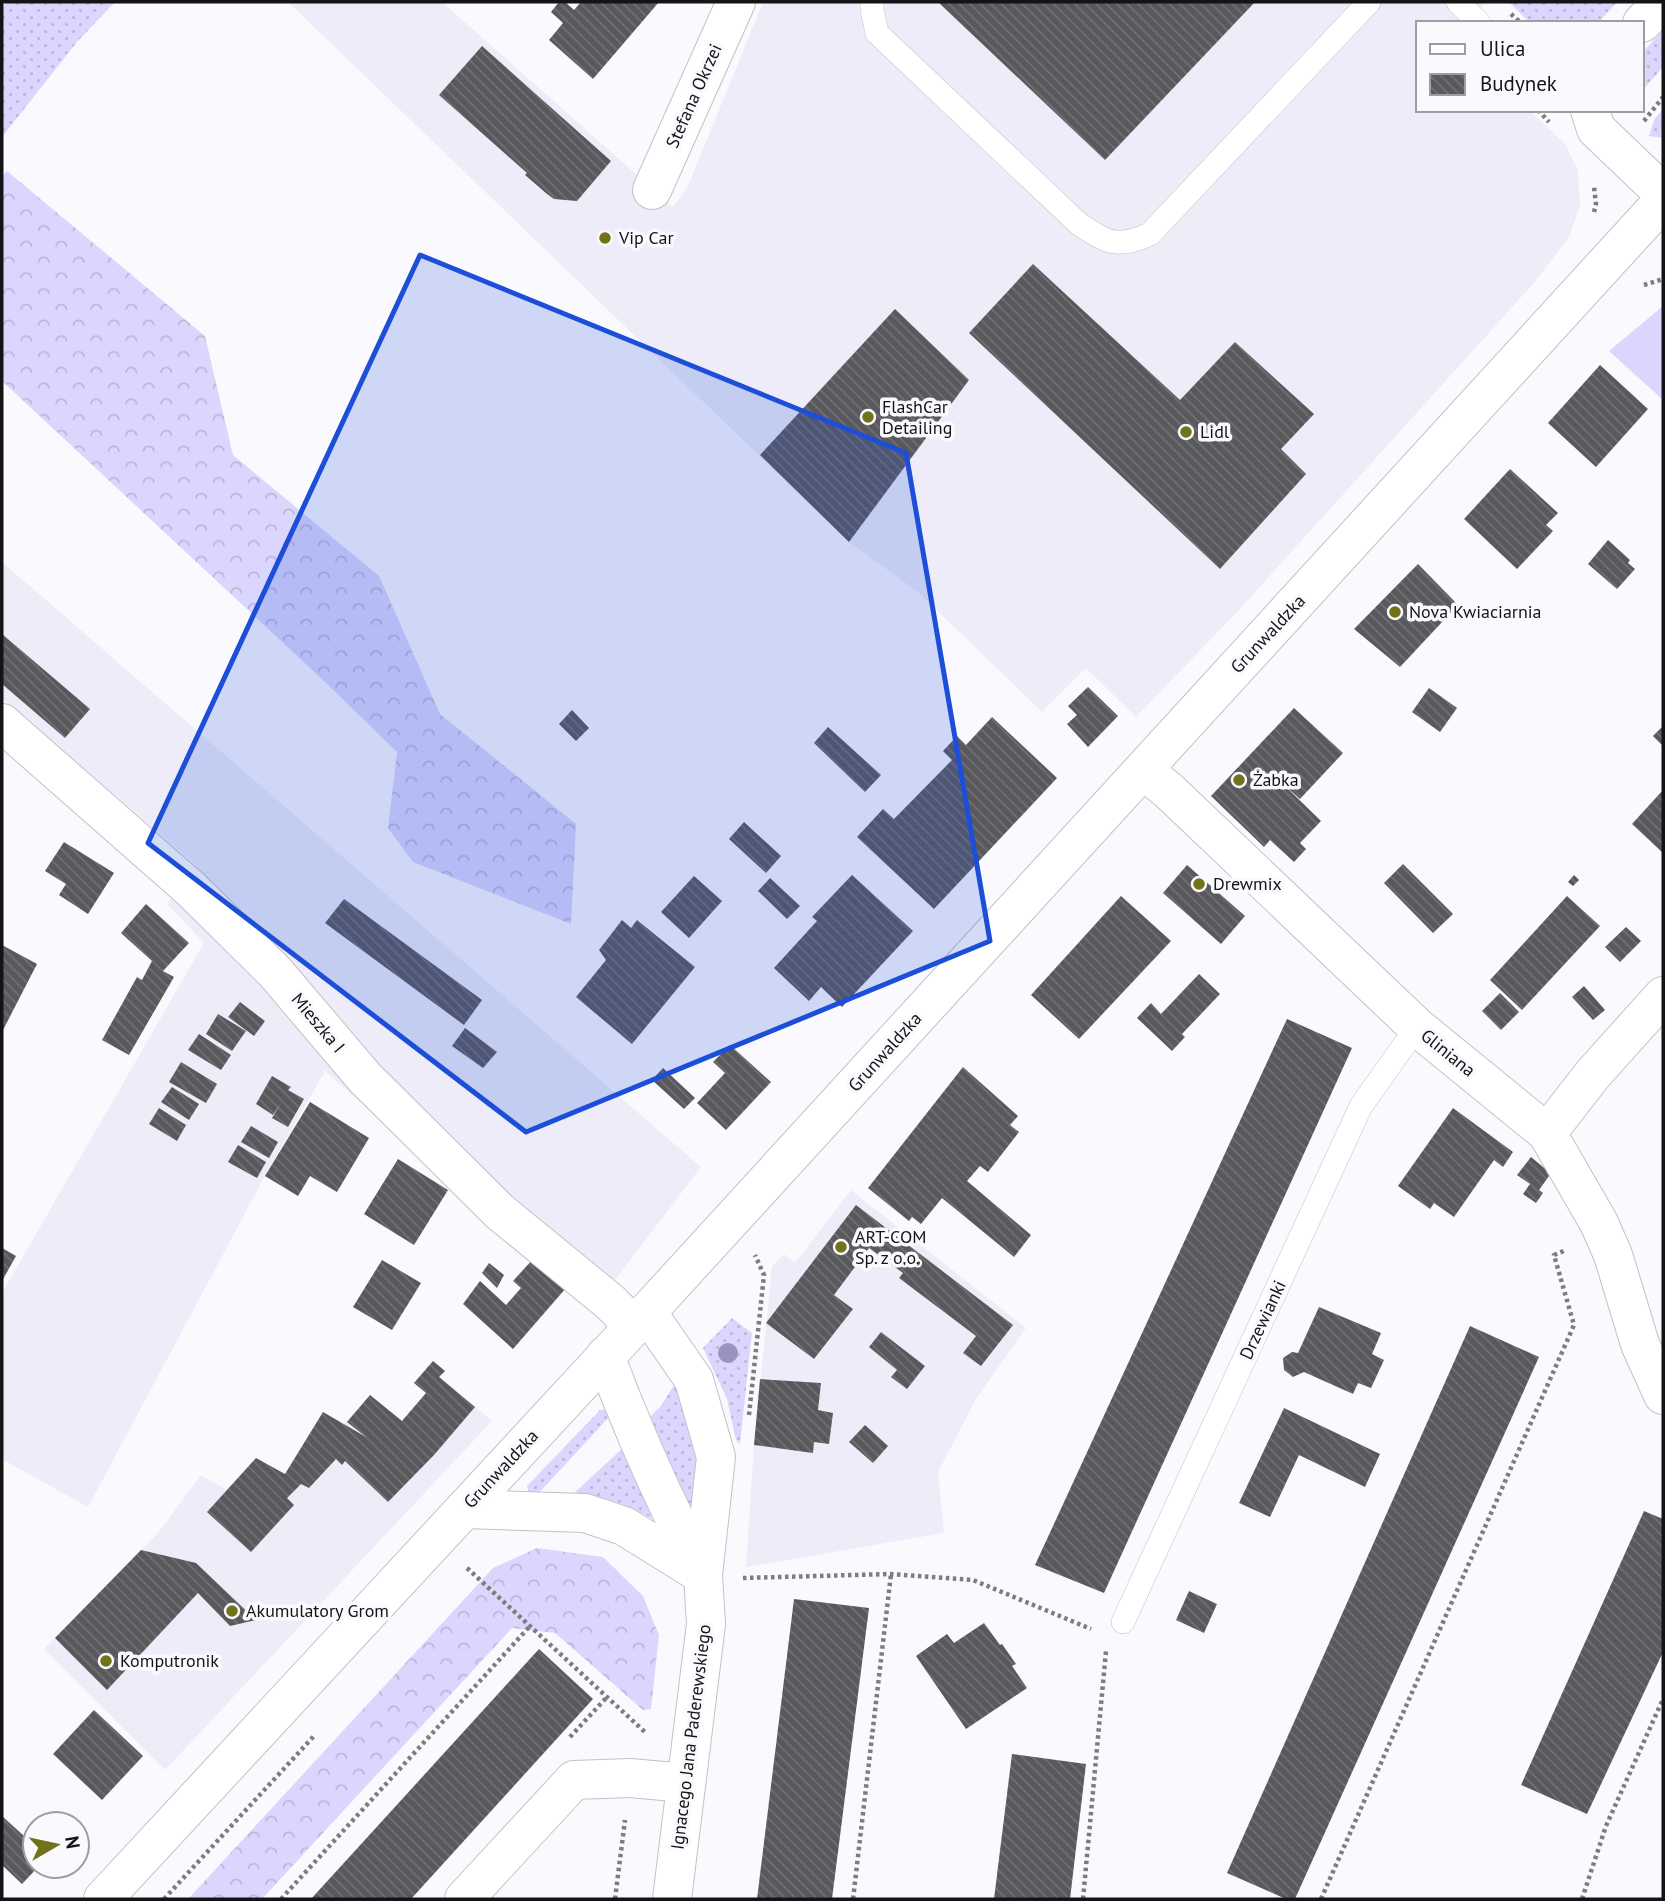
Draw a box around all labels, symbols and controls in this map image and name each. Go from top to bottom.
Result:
legend [1416,21,1644,112]
text: Ulica [1480,35,1525,62]
street label: Stefana Okrzei [660,40,727,151]
text: Budynek [1480,70,1557,97]
place label: Vip Car [618,226,674,249]
marker: Vip Car [597,230,613,246]
place label: FlashCar Detailing [882,395,952,439]
marker: FlashCar Detailing [860,409,876,425]
place label: Lidl [1200,420,1230,443]
marker: Lidl [1178,424,1194,440]
street label: Grunwaldzka [1225,589,1310,678]
place label: Nova Kwiaciarnia [1409,600,1542,623]
marker: Nova Kwiaciarnia [1387,604,1403,620]
place label: Żabka [1253,768,1299,791]
marker: Żabka [1231,772,1247,788]
place label: Drewmix [1213,872,1282,895]
marker: Drewmix [1191,876,1207,892]
street label: Mieszka I [287,988,350,1057]
street label: Grunwaldzka [843,1007,926,1096]
street label: Gliniana [1416,1024,1480,1082]
place label: ART-COM Sp. z o.o. [855,1225,926,1269]
marker: ART-COM Sp. z o.o. [833,1239,849,1255]
street label: Drzewianki [1234,1276,1291,1363]
street label: Grunwaldzka [458,1424,543,1513]
place label: Akumulatory Grom [246,1599,389,1622]
marker: Akumulatory Grom [224,1603,240,1619]
street label: Ignacego Jana Paderewskiego [665,1623,716,1851]
place label: Komputronik [120,1649,219,1672]
marker: Komputronik [98,1653,114,1669]
north arrow [21,1810,91,1880]
text: N [60,1834,86,1850]

